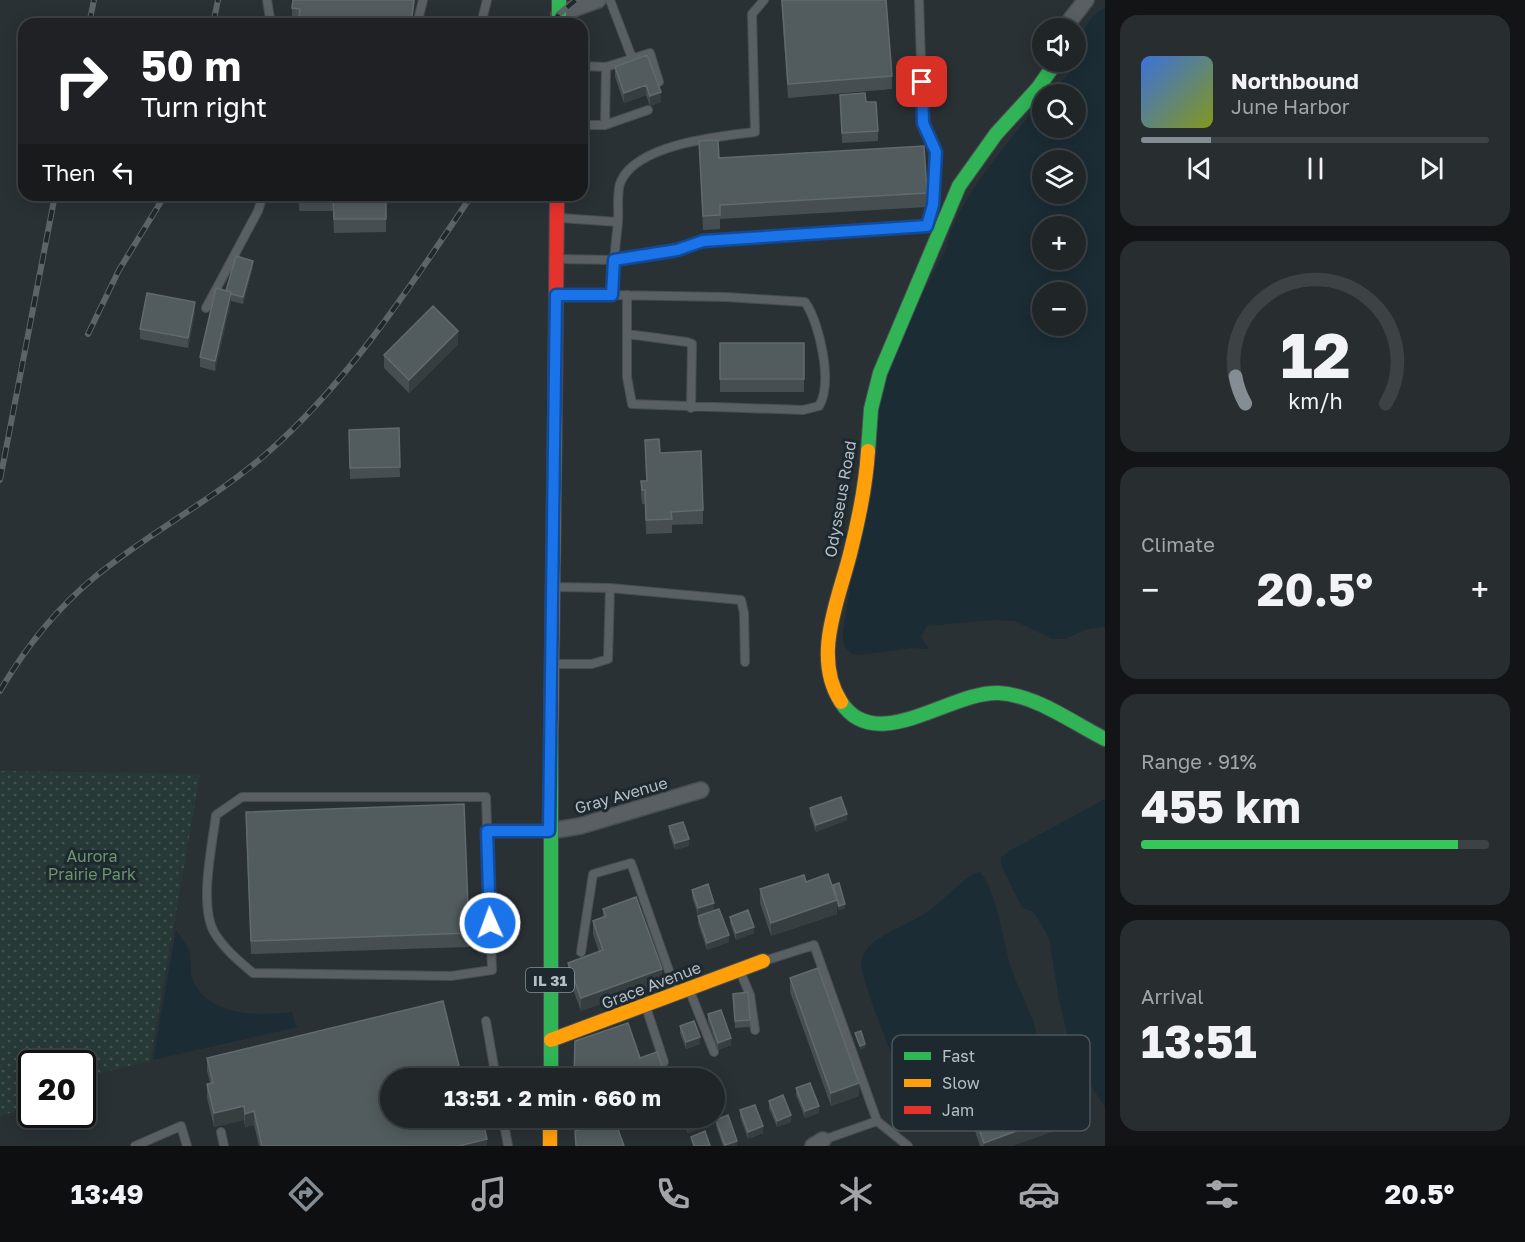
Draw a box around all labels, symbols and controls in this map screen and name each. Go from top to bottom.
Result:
map controls [1032,18,1086,336]
button: sound [1032,18,1086,72]
text: 50 m [141,40,241,90]
icon: right [42,42,120,120]
pin [896,56,947,107]
icon: arrive [905,65,938,98]
text: Northbound [1231,67,1359,94]
button: search [1032,84,1086,138]
text: Turn right [141,91,267,123]
text: June Harbor [1231,94,1350,118]
button: layers [1032,150,1086,204]
icon: previous [1183,152,1216,185]
icon: pause [1299,152,1332,185]
icon: next [1415,152,1448,185]
icon: left [107,156,140,189]
text: Then [42,159,95,186]
button: + [1032,216,1086,270]
button: − [1032,282,1086,336]
text: 12 [1280,317,1350,392]
text: km/h [1288,388,1342,414]
street label: Odysseus Road [820,439,860,559]
text: Climate [1141,532,1215,556]
text: 20.5° [1257,562,1373,616]
text: − [1141,570,1159,609]
text: + [1471,570,1489,609]
text: Range · 91% [1141,749,1257,773]
street label: Gray Avenue [572,772,670,818]
text: 455 km [1141,779,1301,833]
park label: Aurora Prairie Park [48,846,136,884]
position arrow [458,891,522,955]
street label: Grace Avenue [598,957,704,1013]
road number: IL 31 [526,968,574,992]
text: Arrival [1141,984,1204,1008]
text: 13:51 [1141,1014,1257,1068]
legend [892,1035,1090,1131]
text: Fast [942,1046,975,1066]
speed limit sign: 20 [18,1050,96,1128]
text: Slow [942,1073,980,1093]
text: 13:51 · 2 min · 660 m [444,1084,661,1111]
text: Jam [942,1100,974,1120]
icon: directions [285,1173,327,1215]
icon: music [468,1173,510,1215]
icon: phone [652,1173,694,1215]
icon: climate [835,1173,877,1215]
icon: car [1018,1173,1060,1215]
icon: filters [1201,1173,1243,1215]
text: 13:49 [71,1178,144,1210]
text: 20.5° [1385,1178,1454,1210]

